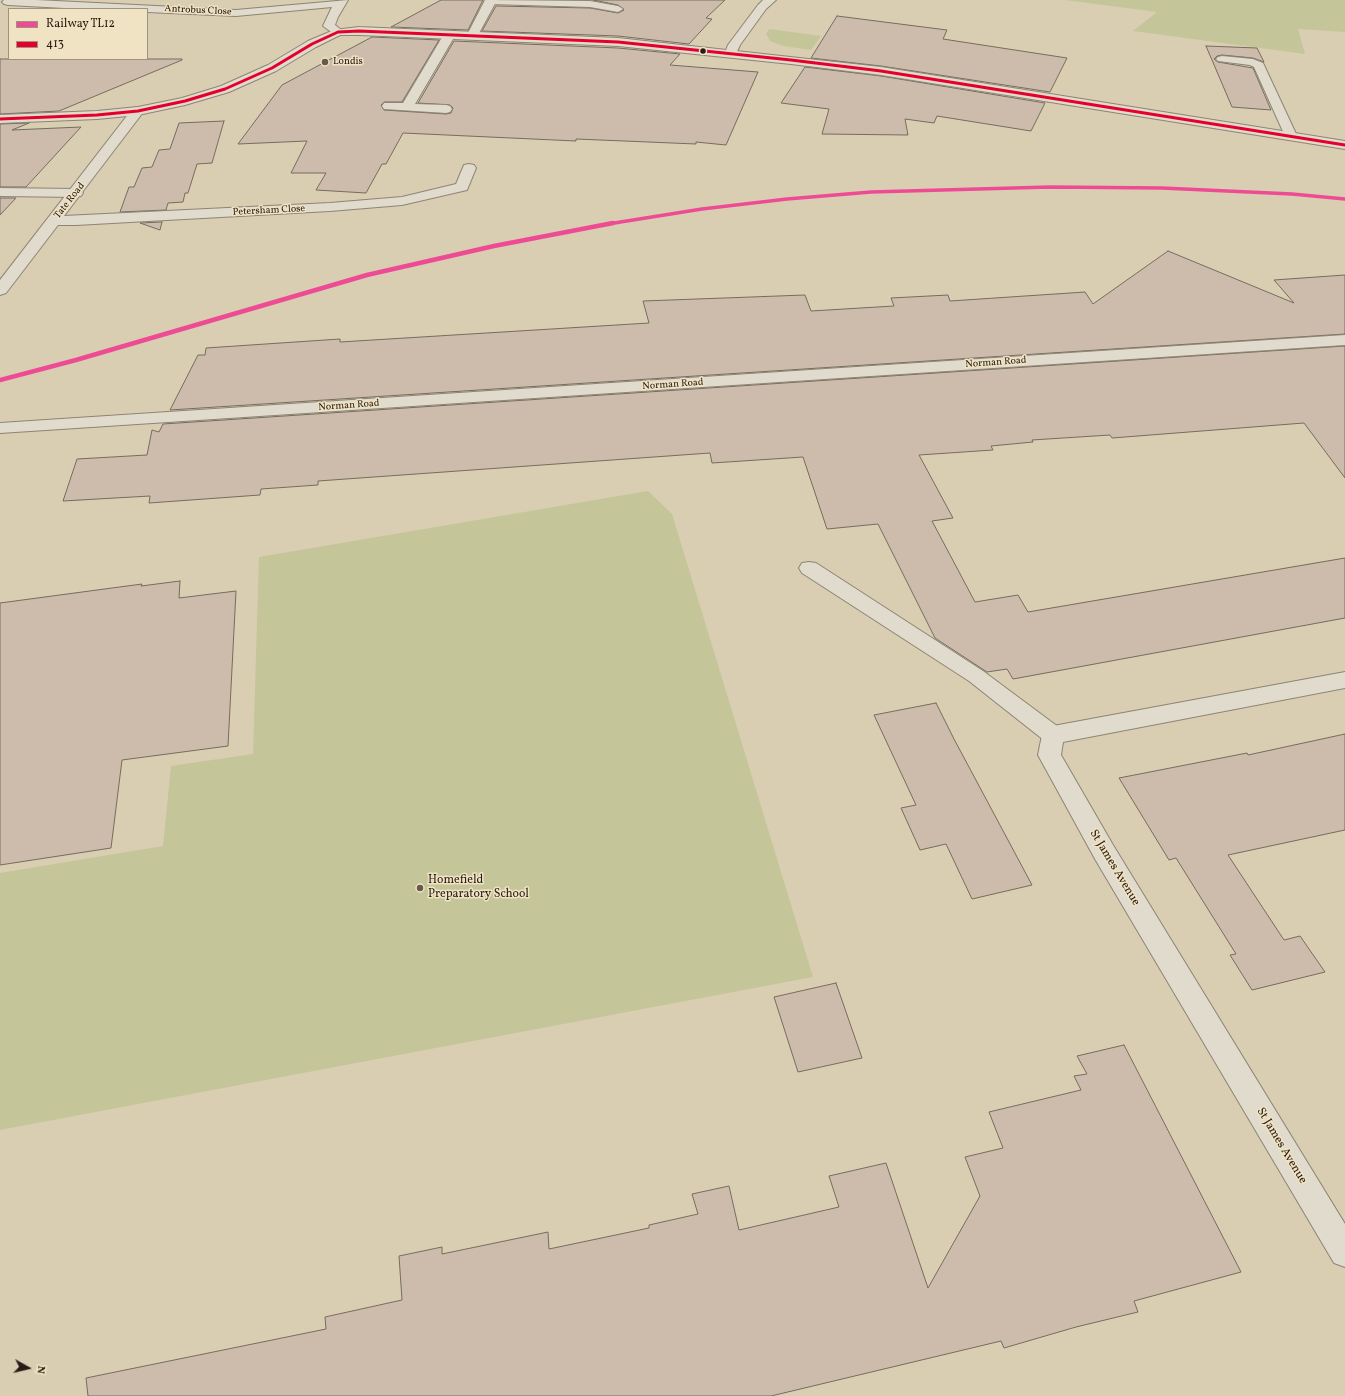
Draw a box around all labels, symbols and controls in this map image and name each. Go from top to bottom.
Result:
street label: Antrobus Close [164,3,232,19]
legend [8,8,148,60]
text: Railway TL12 [46,16,115,32]
text: 413 [46,36,64,52]
unlabelled marker [698,46,708,56]
place label: Londis [333,56,363,68]
marker: Londis [320,57,330,67]
street label: Tate Road [52,180,88,222]
street label: Petersham Close [232,203,306,219]
street label: Norman Road [965,355,1027,371]
street label: Norman Road [642,377,704,393]
street label: Norman Road [318,398,380,414]
street label: St James Avenue [1086,827,1142,909]
place label: Homefield Preparatory School [428,874,529,902]
marker: Homefield Preparatory School [415,883,425,893]
street label: St James Avenue [1253,1105,1309,1187]
north arrow [8,1348,48,1388]
text: N [32,1365,48,1375]

